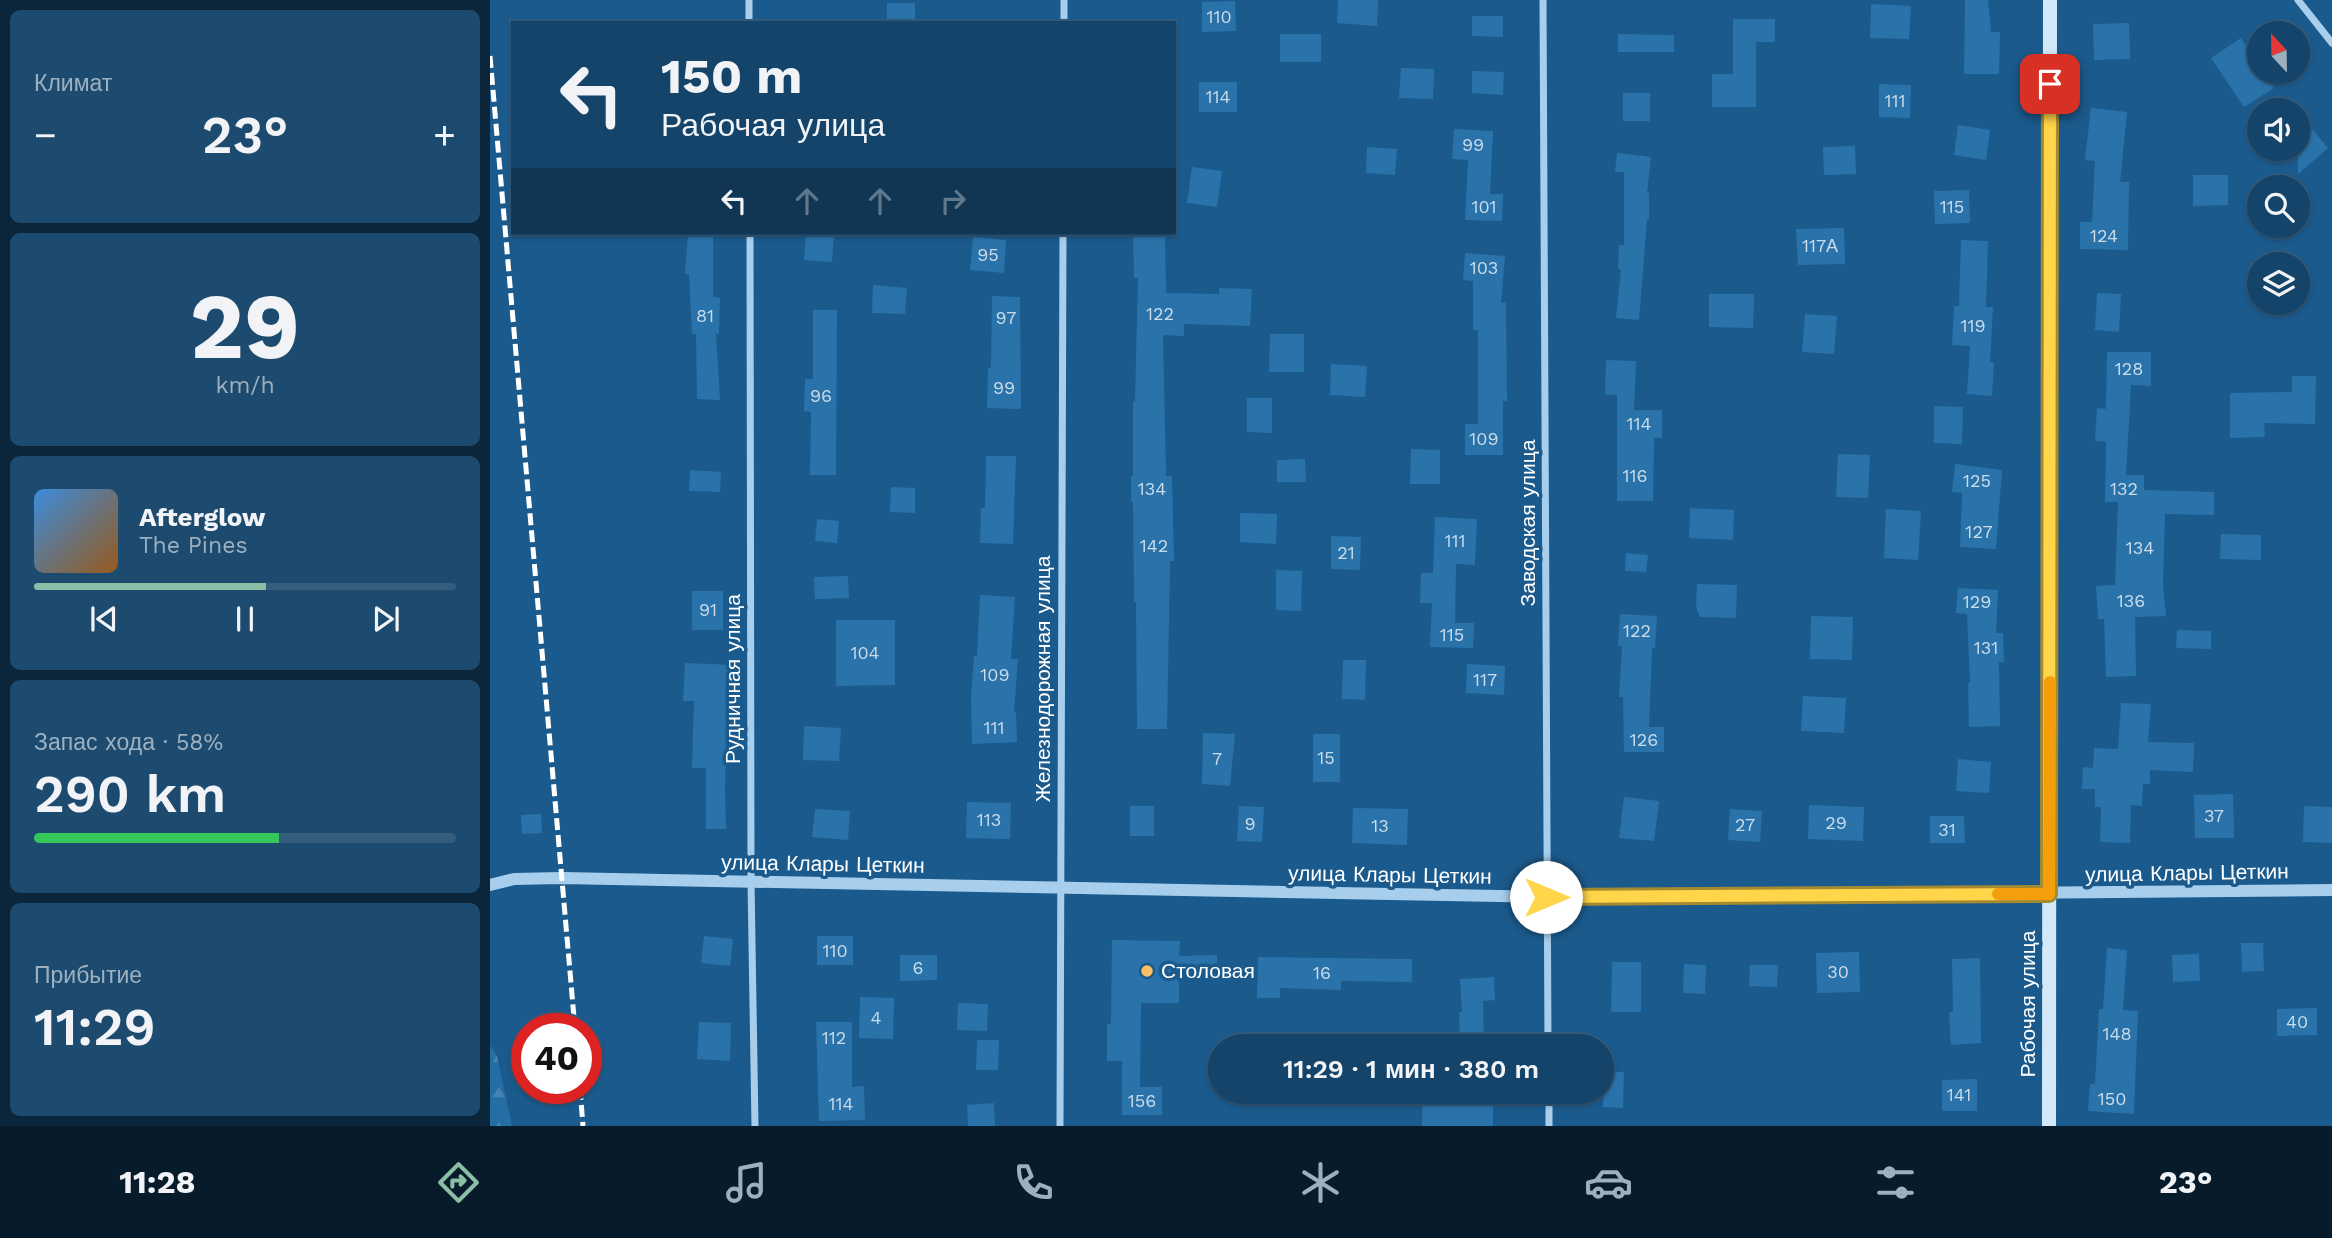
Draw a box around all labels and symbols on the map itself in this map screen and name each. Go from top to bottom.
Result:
house number: 110 [1206,6,1232,27]
north arrow [2247,21,2310,84]
pin [2020,54,2080,114]
house number: 114 [1205,86,1231,107]
house number: 111 [1884,90,1906,111]
house number: 99 [1462,134,1484,155]
house number: 101 [1471,196,1497,217]
house number: 115 [1940,196,1964,217]
house number: 124 [2090,225,2118,246]
house number: 117А [1802,235,1838,256]
house number: 95 [977,244,999,265]
house number: 103 [1470,257,1498,278]
house number: 122 [1146,303,1174,324]
house number: 81 [696,305,714,326]
house number: 97 [996,307,1016,328]
house number: 119 [1960,315,1986,336]
house number: 128 [2115,358,2143,379]
house number: 99 [993,377,1015,398]
house number: 96 [810,385,832,406]
house number: 114 [1626,413,1652,434]
house number: 109 [1469,428,1499,449]
street label: Заводская улица [1515,439,1540,606]
house number: 116 [1623,465,1647,486]
house number: 125 [1963,470,1991,491]
house number: 134 [1138,478,1166,499]
house number: 132 [2110,478,2138,499]
house number: 127 [1965,521,1993,542]
house number: 111 [1444,530,1466,551]
house number: 142 [1140,535,1168,556]
house number: 134 [2126,537,2154,558]
house number: 21 [1337,542,1355,563]
street label: Железнодорожная улица [1030,555,1055,802]
house number: 136 [2117,590,2145,611]
house number: 129 [1963,591,1991,612]
street label: Рудничная улица [720,594,745,764]
house number: 91 [699,599,717,620]
house number: 122 [1623,620,1651,641]
house number: 115 [1440,624,1464,645]
house number: 131 [1974,637,1998,658]
house number: 104 [850,642,880,663]
house number: 109 [980,664,1010,685]
house number: 117 [1473,669,1497,690]
house number: 111 [983,717,1005,738]
house number: 126 [1630,729,1658,750]
house number: 15 [1317,747,1335,768]
house number: 7 [1212,748,1222,769]
house number: 37 [2204,805,2224,826]
house number: 113 [977,809,1001,830]
house number: 29 [1825,812,1847,833]
house number: 9 [1244,813,1256,834]
house number: 27 [1735,814,1755,835]
house number: 13 [1371,815,1389,836]
house number: 31 [1938,819,1956,840]
street label: улица Клары Цеткин [721,849,925,878]
street label: улица Клары Цеткин [2085,858,2289,887]
street label: улица Клары Цеткин [1288,860,1492,889]
position arrow [1509,860,1583,934]
street label: Рабочая улица [2015,930,2040,1078]
house number: 110 [822,940,848,961]
house number: 6 [913,957,923,978]
place label: Столовая [1161,958,1255,983]
house number: 30 [1827,961,1849,982]
house number: 16 [1313,962,1331,983]
marker: Столовая [1139,963,1155,979]
house number: 4 [871,1007,882,1028]
house number: 40 [2286,1011,2308,1032]
speed limit sign: 40 [511,1013,602,1104]
house number: 148 [2102,1023,2132,1044]
house number: 112 [822,1027,846,1048]
house number: 141 [1947,1084,1971,1105]
house number: 150 [2098,1088,2126,1109]
house number: 156 [1128,1090,1156,1111]
house number: 114 [828,1093,854,1114]

